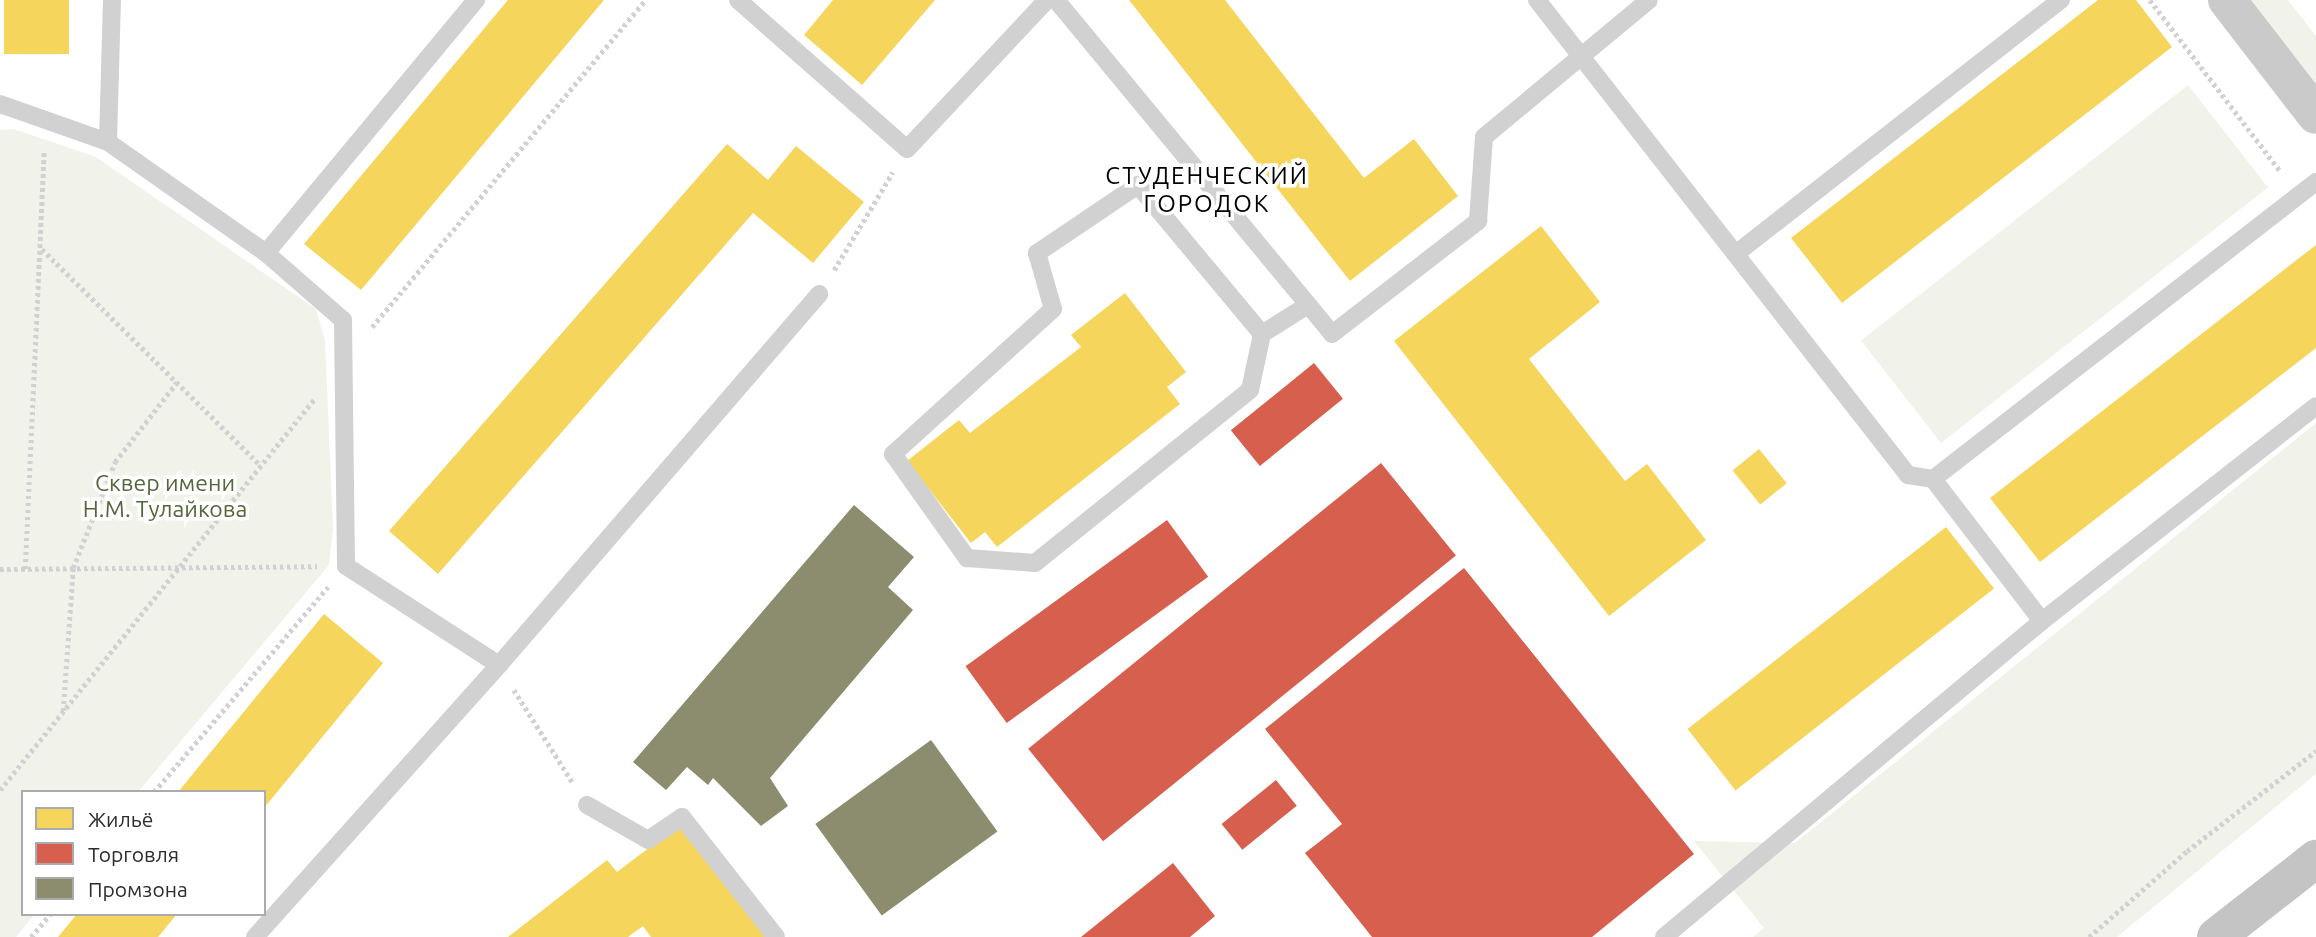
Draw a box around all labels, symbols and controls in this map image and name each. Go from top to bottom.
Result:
district label: СТУДЕНЧЕСКИЙ ГОРОДОК [1107,162,1307,218]
park label: Сквер имени Н.М. Тулайкова [83,469,247,523]
legend [21,790,266,916]
text: Жильё [88,807,153,831]
text: Торговля [88,842,179,866]
text: Промзона [88,877,188,901]

